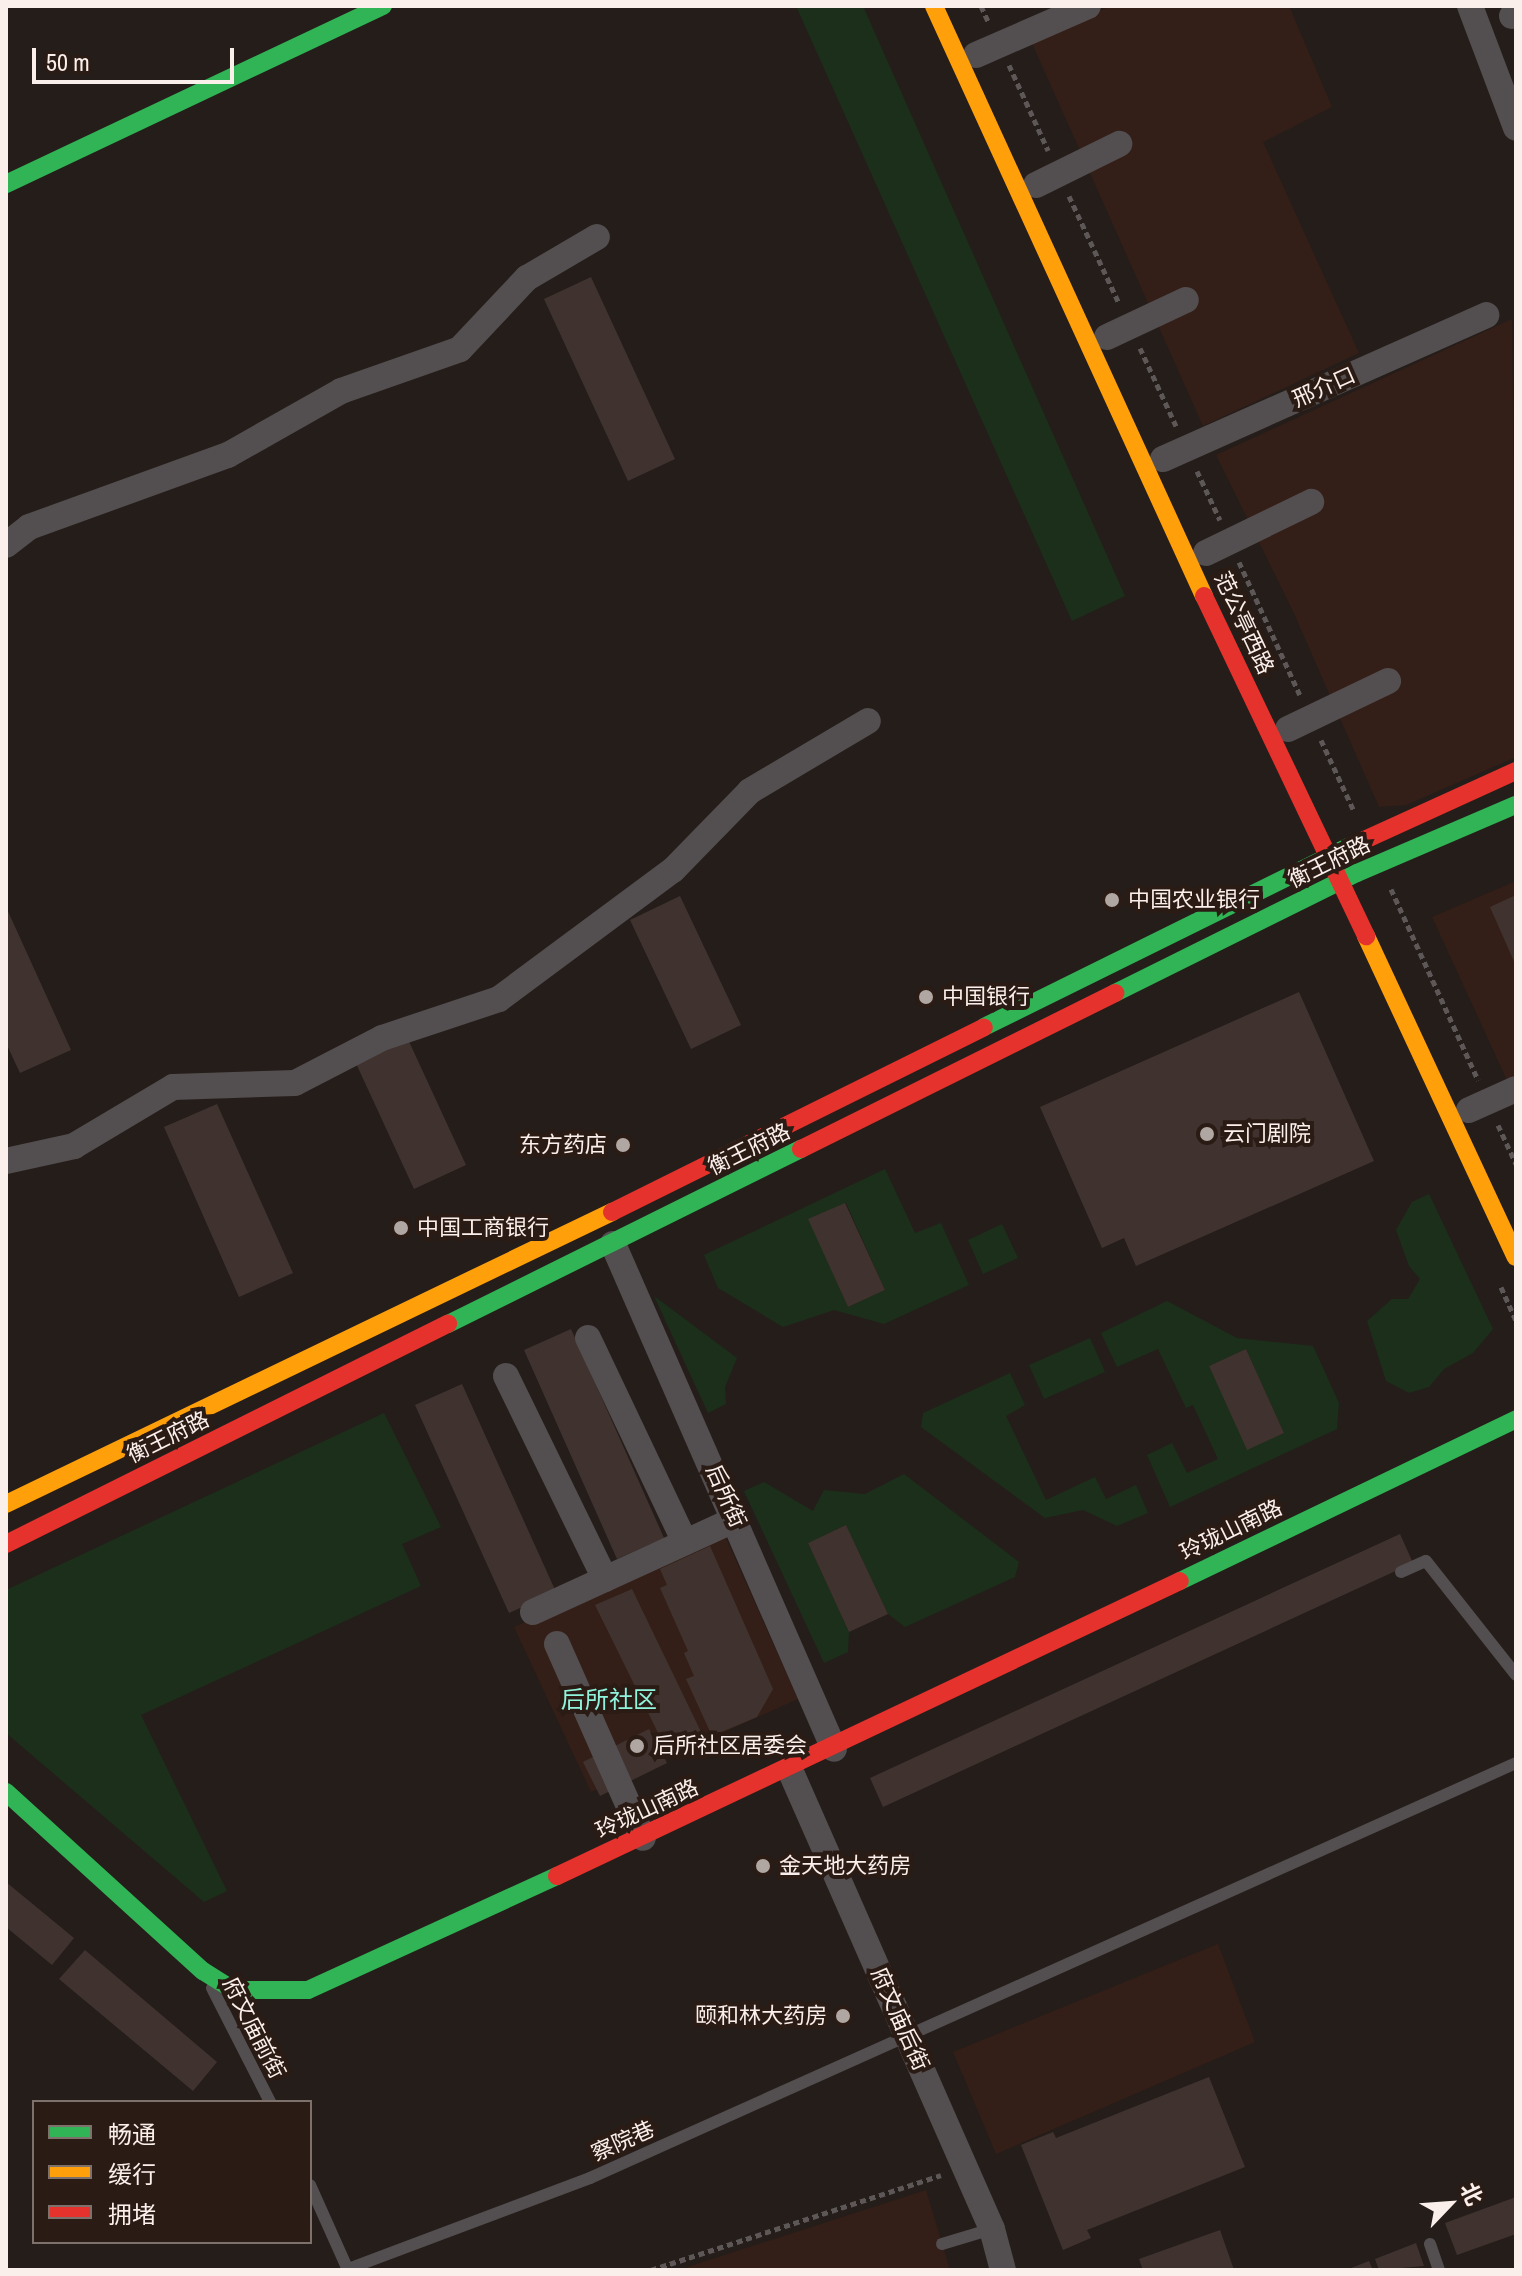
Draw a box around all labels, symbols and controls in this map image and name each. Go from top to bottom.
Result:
scale bar [36,32,238,82]
text: 50 m [46,46,90,78]
street label: 邢介口 [1288,362,1360,412]
street label: 范公亭西路 [1209,568,1279,678]
street label: 衡王府路 [1284,831,1374,893]
place label: 中国农业银行 [1128,887,1260,913]
marker: 中国农业银行 [1103,891,1121,909]
place label: 中国银行 [942,984,1030,1010]
marker: 中国银行 [917,988,935,1006]
street label: 衡王府路 [704,1118,794,1180]
place label: 云门剧院 [1223,1121,1311,1147]
marker: 云门剧院 [1198,1125,1216,1143]
place label: 东方药店 [519,1132,607,1158]
marker: 东方药店 [614,1136,632,1154]
place label: 中国工商银行 [417,1215,549,1241]
marker: 中国工商银行 [392,1219,410,1237]
street label: 衡王府路 [123,1406,213,1468]
street label: 后所街 [701,1460,751,1532]
street label: 玲珑山南路 [1176,1494,1286,1566]
district label: 后所社区 [561,1686,657,1714]
place label: 后所社区居委会 [653,1733,807,1759]
marker: 后所社区居委会 [628,1737,646,1755]
street label: 玲珑山南路 [592,1774,702,1844]
place label: 金天地大药房 [779,1853,911,1879]
marker: 金天地大药房 [754,1857,772,1875]
street label: 府文庙后街 [866,1963,934,2075]
street label: 府文庙前街 [217,1973,291,2083]
place label: 颐和林大药房 [695,2003,827,2029]
marker: 颐和林大药房 [834,2007,852,2025]
legend [32,2100,312,2244]
street label: 察院巷 [587,2116,659,2166]
text: 畅通 [108,2118,156,2150]
text: 缓行 [108,2158,156,2190]
north arrow [1410,2164,1490,2244]
text: 北 [1454,2178,1490,2210]
text: 拥堵 [108,2198,156,2230]

